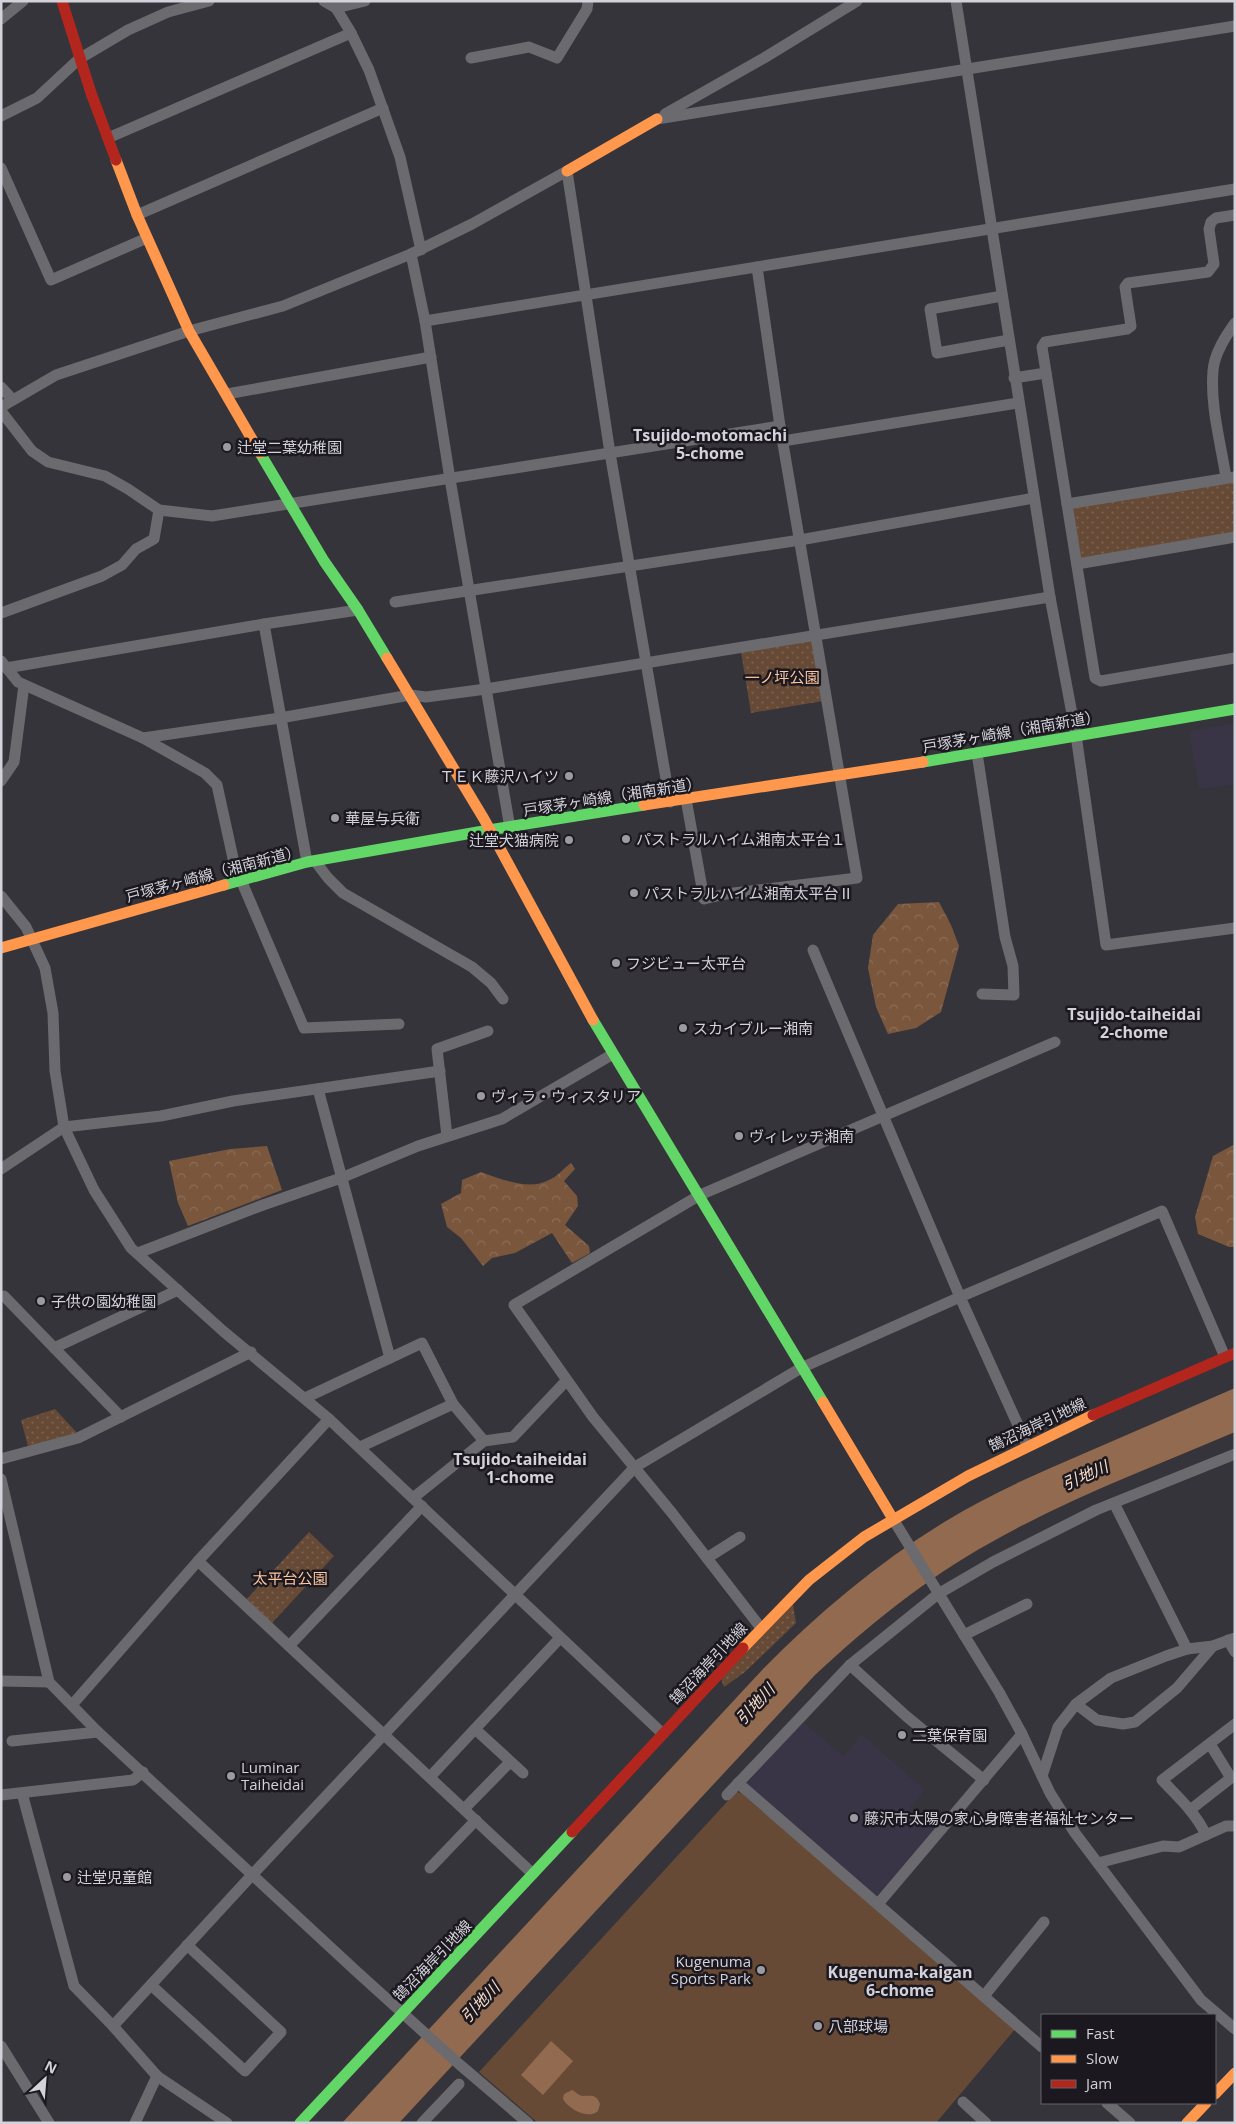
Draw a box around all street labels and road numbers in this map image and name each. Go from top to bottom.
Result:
street label: 戸塚茅ヶ崎線（湘南新道） [921,706,1101,756]
street label: 戸塚茅ヶ崎線（湘南新道） [522,772,702,820]
street label: 戸塚茅ヶ崎線（湘南新道） [123,840,303,906]
street label: 鵠沼海岸引地線 [985,1393,1089,1455]
street label: 鵠沼海岸引地線 [665,1618,751,1708]
street label: 鵠沼海岸引地線 [388,1915,476,2005]

